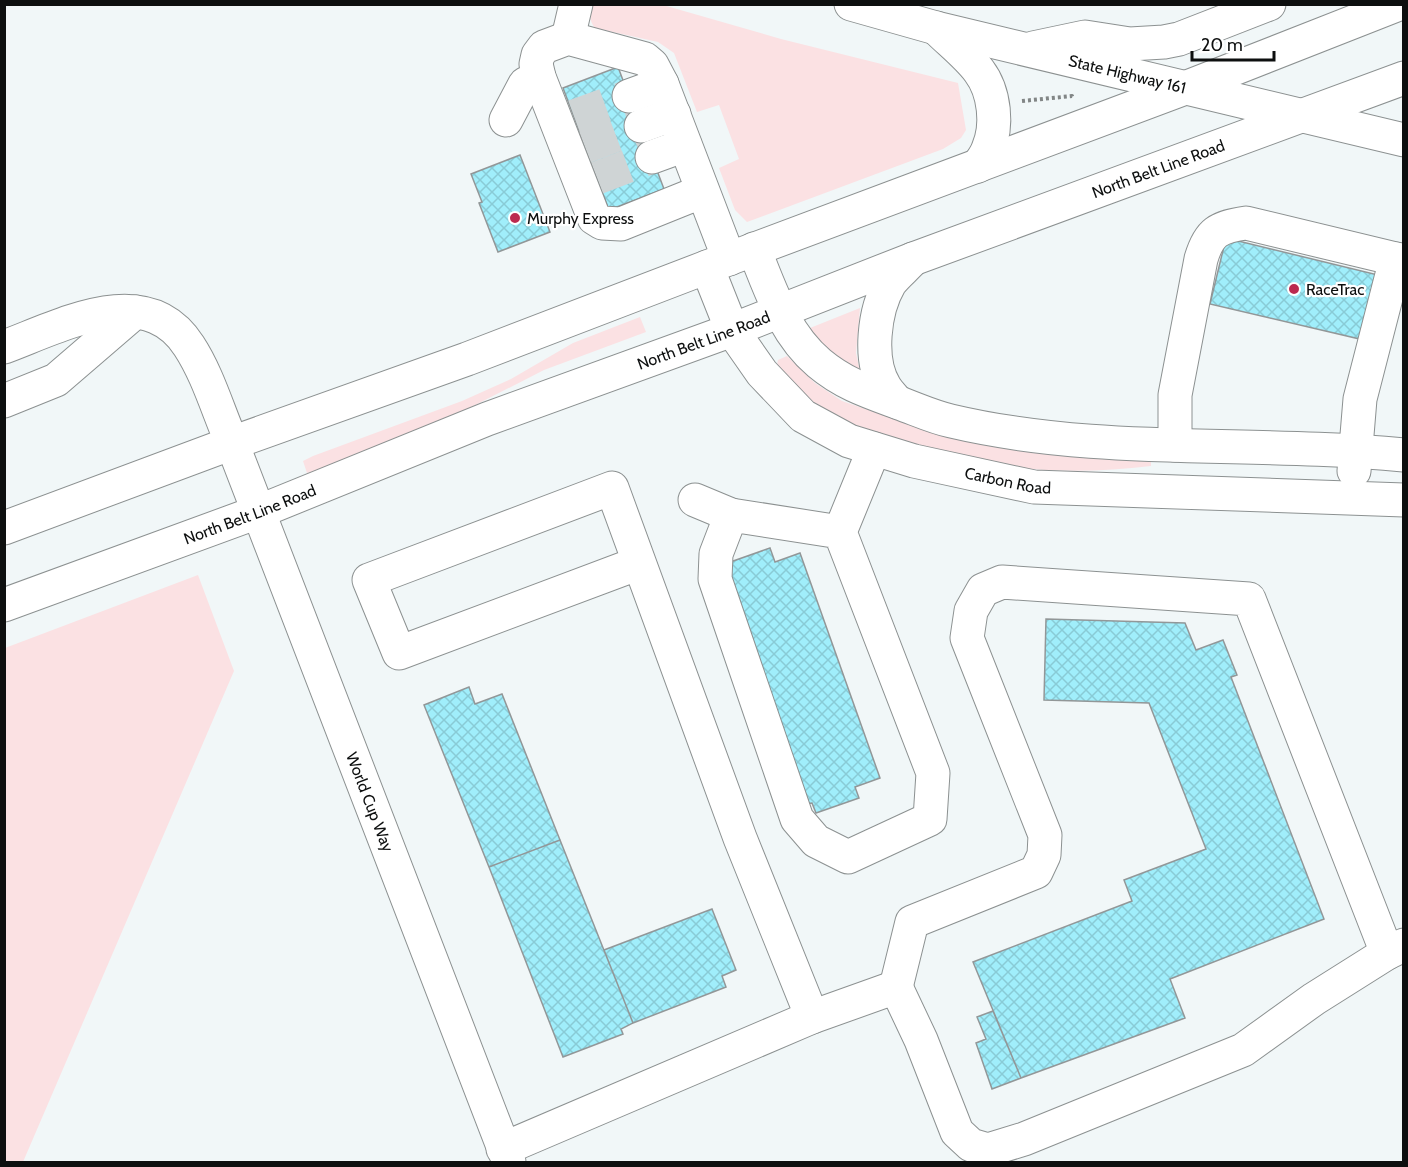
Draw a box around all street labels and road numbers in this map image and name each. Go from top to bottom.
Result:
street label: State Highway 161 [1067,51,1188,97]
street label: North Belt Line Road [1089,136,1227,202]
street label: North Belt Line Road [634,307,772,373]
street label: Carbon Road [963,463,1051,497]
street label: North Belt Line Road [181,480,319,548]
street label: World Cup Way [343,750,398,854]

